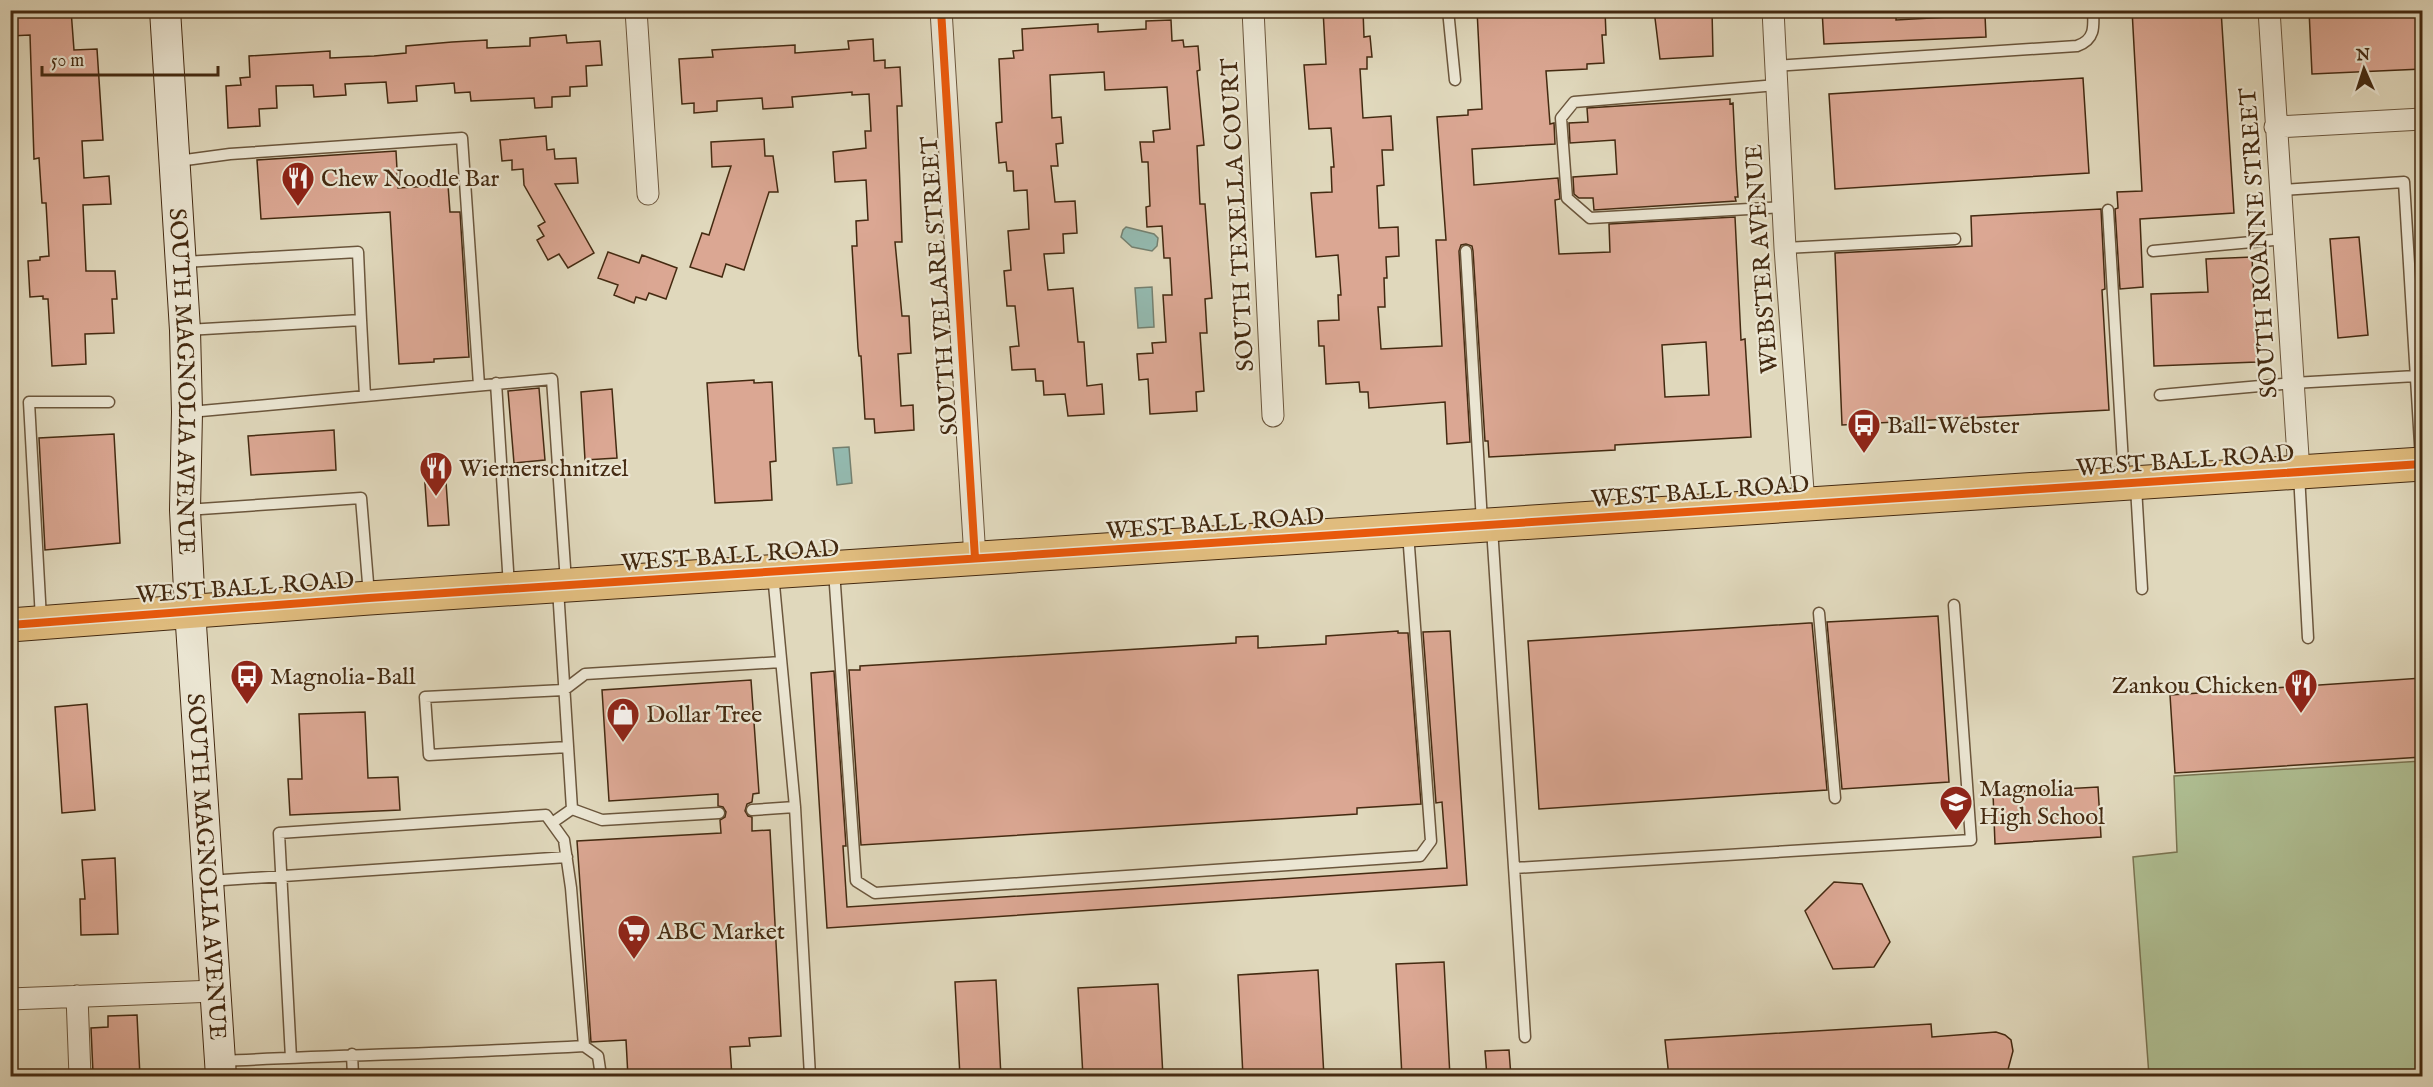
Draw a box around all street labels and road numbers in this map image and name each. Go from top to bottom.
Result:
street label: SOUTH TEXELLA COURT [1215,57,1262,373]
street label: SOUTH ROANNE STREET [2233,86,2286,399]
street label: SOUTH VELARE STREET [915,135,966,437]
street label: WEBSTER AVENUE [1739,143,1786,375]
street label: SOUTH MAGNOLIA AVENUE [160,207,201,556]
street label: WEST BALL ROAD [2075,438,2295,485]
street label: WEST BALL ROAD [1590,469,1810,516]
street label: WEST BALL ROAD [1105,501,1325,548]
street label: WEST BALL ROAD [620,533,840,580]
street label: WEST BALL ROAD [135,565,355,612]
street label: SOUTH MAGNOLIA AVENUE [179,692,233,1041]

